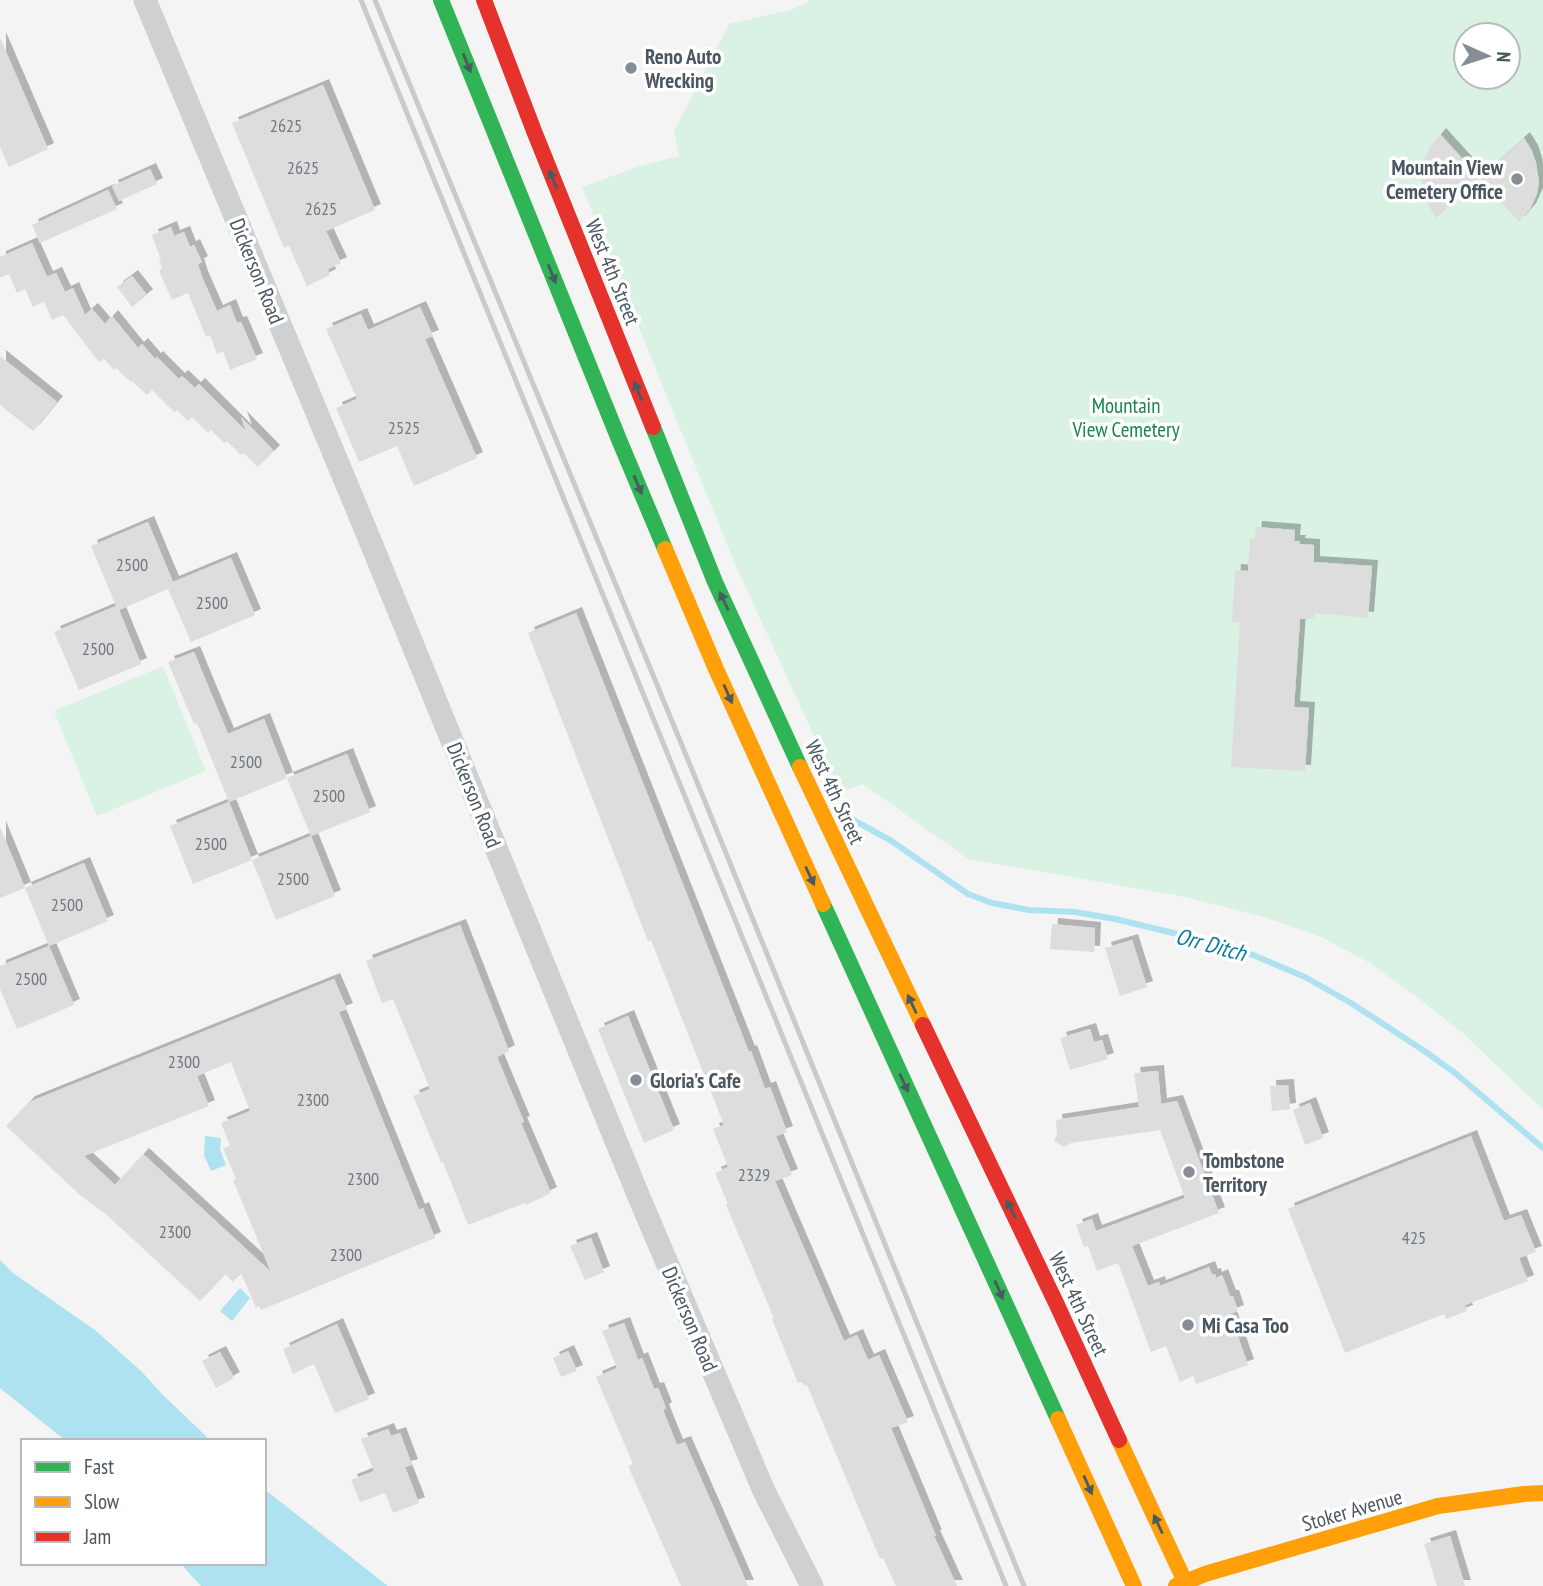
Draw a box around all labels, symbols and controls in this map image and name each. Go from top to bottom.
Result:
north arrow [1452,21,1522,91]
place label: Reno Auto Wrecking [644,43,721,94]
text: N [1492,51,1516,63]
one-way arrow [461,53,472,74]
marker: Reno Auto Wrecking [623,60,639,76]
house number: 2625 [270,114,302,137]
place label: Mountain View Cemetery Office [1386,154,1503,205]
house number: 2625 [287,156,319,179]
one-way arrow [548,169,559,190]
marker: Mountain View Cemetery Office [1509,171,1525,187]
house number: 2625 [305,197,337,220]
street label: Dickerson Road [224,214,290,328]
street label: West 4th Street [580,215,647,329]
one-way arrow [547,264,558,285]
one-way arrow [632,380,643,401]
park label: Mountain View Cemetery [1071,392,1180,443]
house number: 2525 [388,416,420,439]
one-way arrow [633,474,644,495]
house number: 2500 [116,553,148,576]
house number: 2500 [196,591,228,614]
one-way arrow [718,591,729,611]
house number: 2500 [82,637,114,660]
one-way arrow [722,684,734,704]
street label: West 4th Street [799,736,871,849]
street label: Dickerson Road [441,738,507,852]
house number: 2500 [230,750,262,773]
house number: 2500 [313,784,345,807]
house number: 2500 [195,832,227,855]
one-way arrow [804,866,816,886]
house number: 2500 [277,867,309,890]
house number: 2500 [51,893,83,916]
water label: Orr Ditch [1173,921,1251,968]
house number: 2500 [15,967,47,990]
one-way arrow [907,994,918,1014]
house number: 2300 [168,1050,200,1073]
place label: Gloria's Cafe [650,1067,741,1094]
marker: Gloria's Cafe [628,1072,644,1088]
one-way arrow [899,1073,910,1093]
house number: 2300 [297,1088,329,1111]
place label: Tombstone Territory [1203,1147,1285,1198]
house number: 2329 [738,1163,770,1186]
marker: Tombstone Territory [1181,1164,1197,1180]
house number: 2300 [347,1167,379,1190]
one-way arrow [1005,1199,1016,1219]
house number: 2300 [159,1220,191,1243]
house number: 425 [1402,1226,1426,1249]
house number: 2300 [330,1243,362,1266]
street label: West 4th Street [1043,1248,1115,1361]
street label: Dickerson Road [656,1263,724,1375]
one-way arrow [993,1280,1005,1300]
place label: Mi Casa Too [1202,1312,1289,1339]
marker: Mi Casa Too [1180,1317,1196,1333]
legend [21,1439,266,1565]
text: Fast [84,1453,114,1480]
one-way arrow [1082,1475,1094,1495]
street label: Stoker Avenue [1299,1483,1405,1537]
text: Slow [84,1488,120,1515]
one-way arrow [1152,1514,1164,1534]
text: Jam [83,1523,111,1550]

